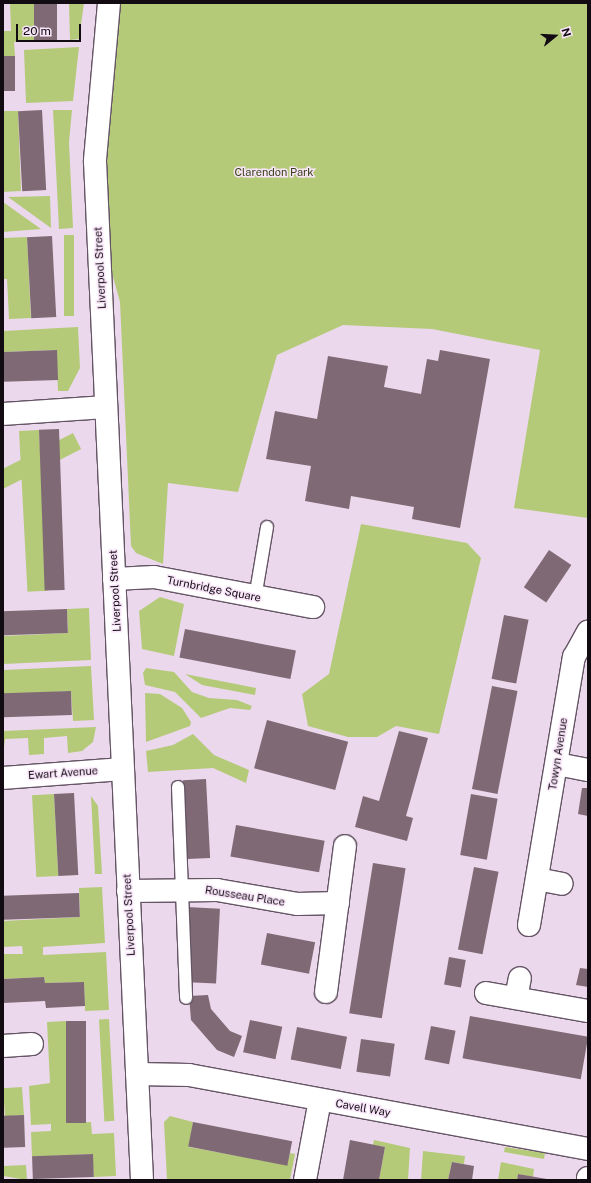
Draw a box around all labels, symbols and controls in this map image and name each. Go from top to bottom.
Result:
scale bar [18,16,83,42]
north arrow [535,16,575,56]
text: 20 m [23,24,51,38]
text: N [559,26,573,38]
park label: Clarendon Park [235,165,313,179]
street label: Liverpool Street [91,227,109,309]
street label: Liverpool Street [106,550,124,632]
street label: Turnbridge Square [166,573,262,605]
street label: Towyn Avenue [546,717,570,791]
street label: Ewart Avenue [28,764,98,782]
street label: Liverpool Street [120,874,138,956]
street label: Rousseau Place [204,883,286,909]
street label: Cavell Way [334,1097,392,1119]

